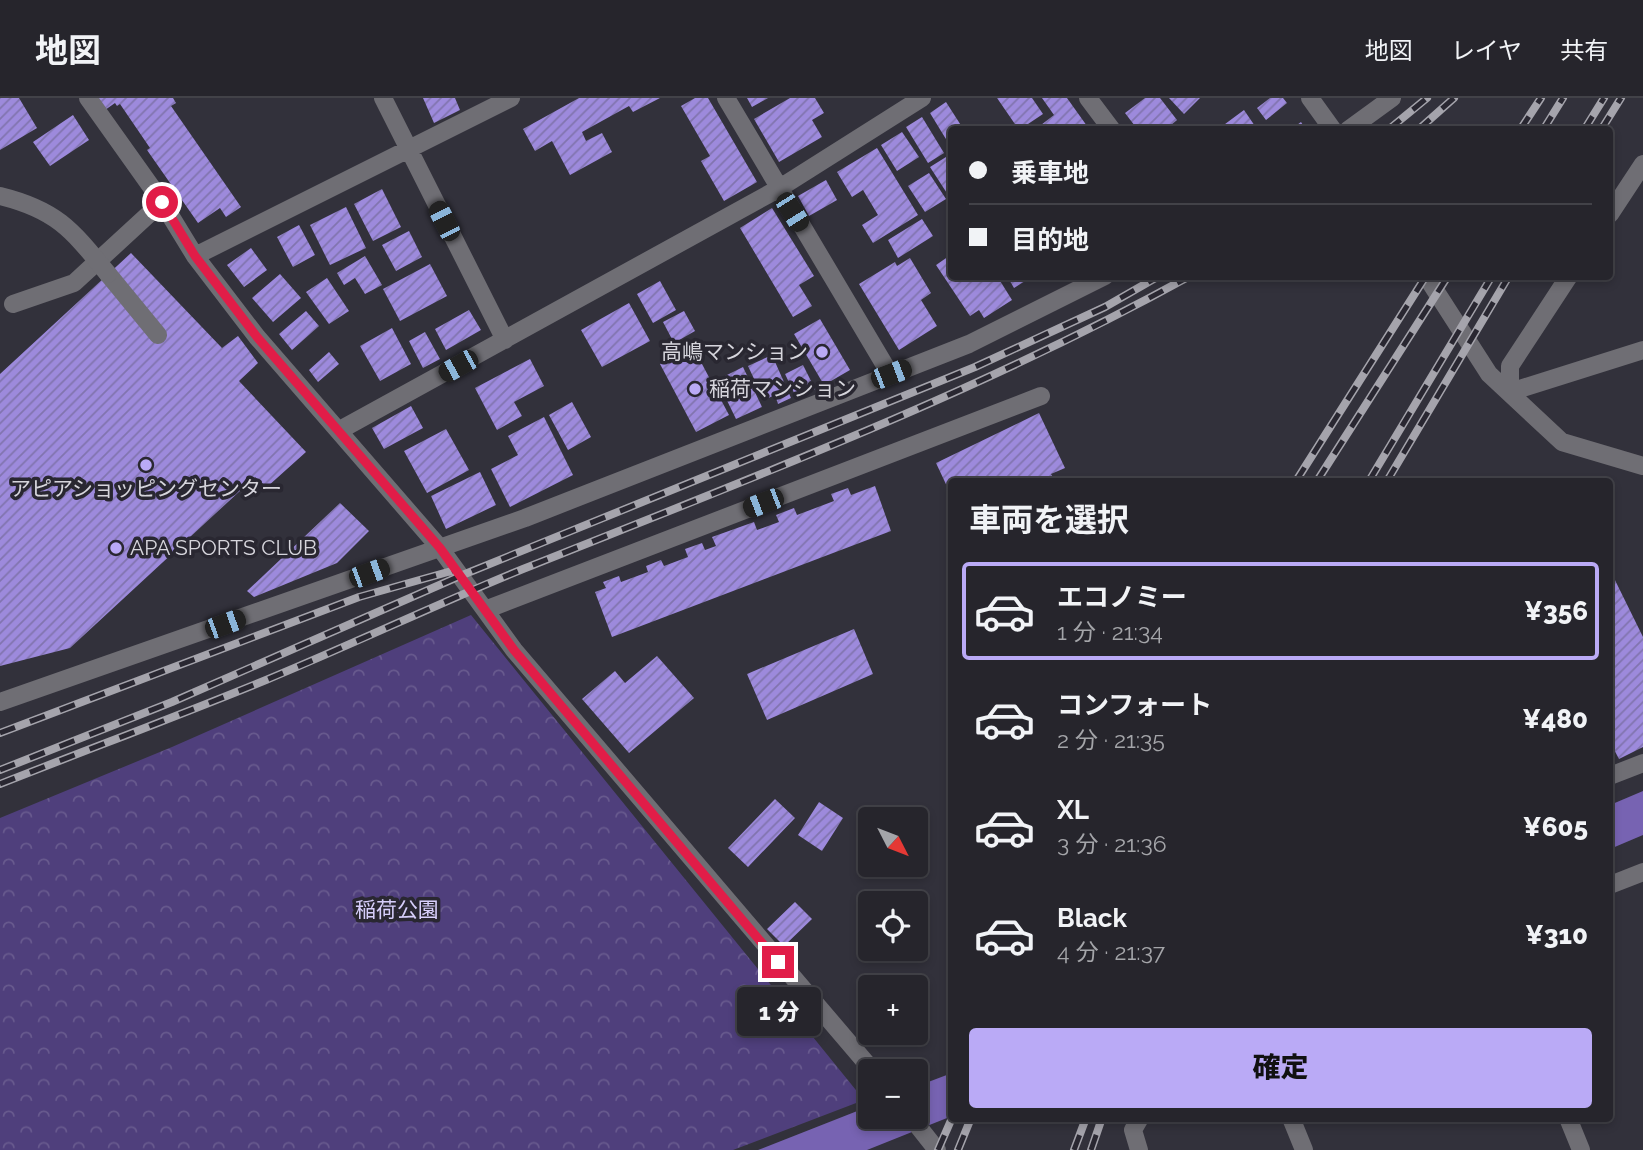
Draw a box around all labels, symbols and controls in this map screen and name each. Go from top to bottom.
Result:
text: 地図 [35,31,101,70]
text: 地図 [1365,36,1413,65]
text: レイヤ [1451,36,1522,65]
text: 共有 [1560,36,1608,65]
text: 乗車地 [1011,158,1089,188]
route start [146,186,178,218]
car [772,189,813,235]
car [426,198,463,244]
text: 目的地 [1011,225,1089,255]
place label: 高嶋マンション [661,339,808,364]
marker: 高嶋マンション [814,344,830,360]
car [435,347,482,385]
car [868,357,915,391]
place label: 稲荷マンション [709,376,856,401]
marker: 稲荷マンション [687,381,703,397]
marker: アピアショッピングセンター [138,457,154,473]
place label: アピアショッピングセンター [10,476,282,501]
car [740,486,787,520]
text: 車両を選択 [969,501,1129,538]
place label: APA SPORTS CLUB [130,535,317,560]
marker: APA SPORTS CLUB [108,540,124,556]
car [346,556,393,590]
icon: car [973,580,1036,643]
text: エコノミー [1057,582,1187,612]
text: ¥356 [1524,596,1588,626]
car [202,607,249,641]
text: 1 分 · 21:34 [1057,618,1163,645]
icon: car [973,688,1036,751]
text: コンフォート [1057,690,1212,720]
text: ¥480 [1522,704,1588,734]
text: 2 分 · 21:35 [1057,726,1165,753]
text: XL [1057,795,1089,825]
icon: car [973,796,1036,859]
north arrow [858,807,928,877]
map controls [858,807,928,1129]
text: ¥605 [1523,812,1588,842]
text: 3 分 · 21:36 [1057,830,1167,857]
button: locate [858,891,928,961]
park label: 稲荷公園 [355,897,439,922]
text: Black [1057,903,1127,933]
icon: car [973,904,1036,967]
text: ¥310 [1525,920,1588,950]
text: 4 分 · 21:37 [1057,938,1165,965]
route end [762,946,794,978]
button: + [858,975,928,1045]
callout: 1 分 [736,986,820,1036]
text: 1 分 [759,998,799,1025]
button: 確定 [969,1028,1592,1108]
button: − [858,1059,928,1129]

